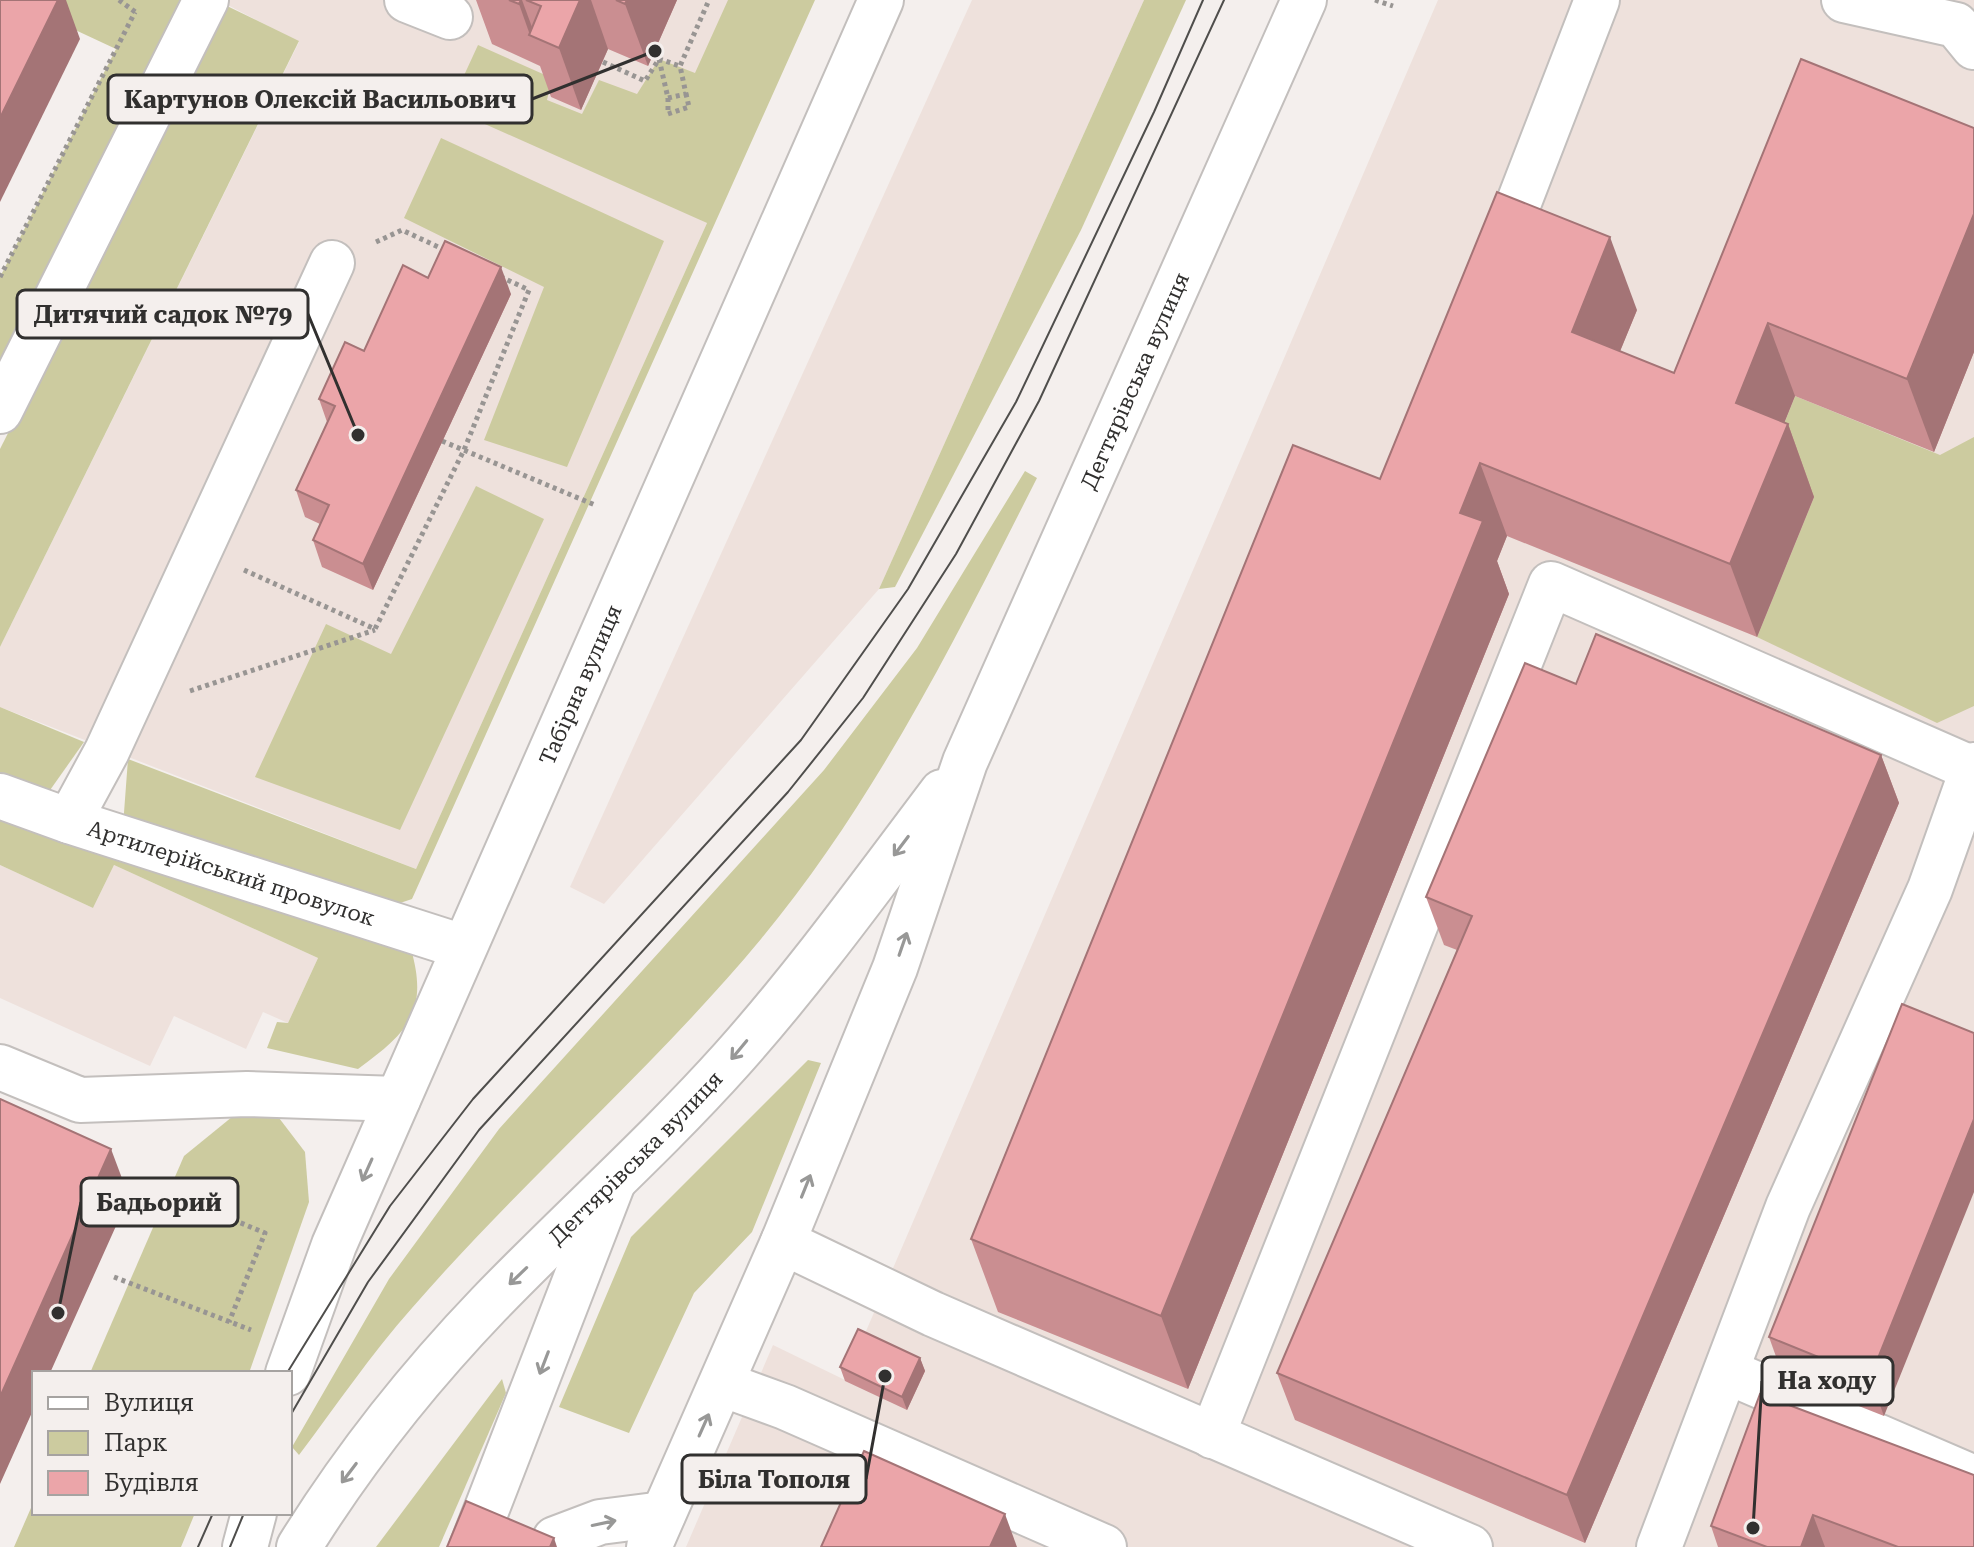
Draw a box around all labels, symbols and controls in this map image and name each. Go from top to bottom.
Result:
callout: Картунов Олексій Васильович [108,75,532,123]
text: Картунов Олексій Васильович [124,86,516,114]
street label: Дегтярівська вулиця [1076,269,1194,493]
callout: Дитячий садок №79 [17,290,308,338]
text: Дитячий садок №79 [34,301,292,329]
street label: Табірна вулиця [534,601,626,769]
street label: Артилерійський провулок [85,815,378,931]
one-way arrow [892,835,909,857]
one-way arrow [896,932,911,957]
one-way arrow [731,1039,748,1060]
street label: Дегтярівська вулиця [544,1066,727,1249]
one-way arrow [358,1157,373,1182]
one-way arrow [800,1174,814,1199]
callout: Бадьорий [81,1178,238,1226]
text: Бадьорий [96,1189,222,1217]
one-way arrow [509,1266,528,1285]
one-way arrow [536,1350,550,1375]
callout: На ходу [1762,1357,1893,1405]
text: На ходу [1778,1367,1877,1395]
legend [32,1371,292,1515]
text: Вулиця [104,1389,194,1417]
one-way arrow [697,1413,712,1437]
text: Парк [104,1429,167,1457]
callout: Біла Тополя [682,1455,866,1503]
one-way arrow [341,1462,358,1483]
text: Біла Тополя [698,1466,850,1494]
text: Будівля [104,1469,199,1497]
one-way arrow [590,1515,616,1530]

